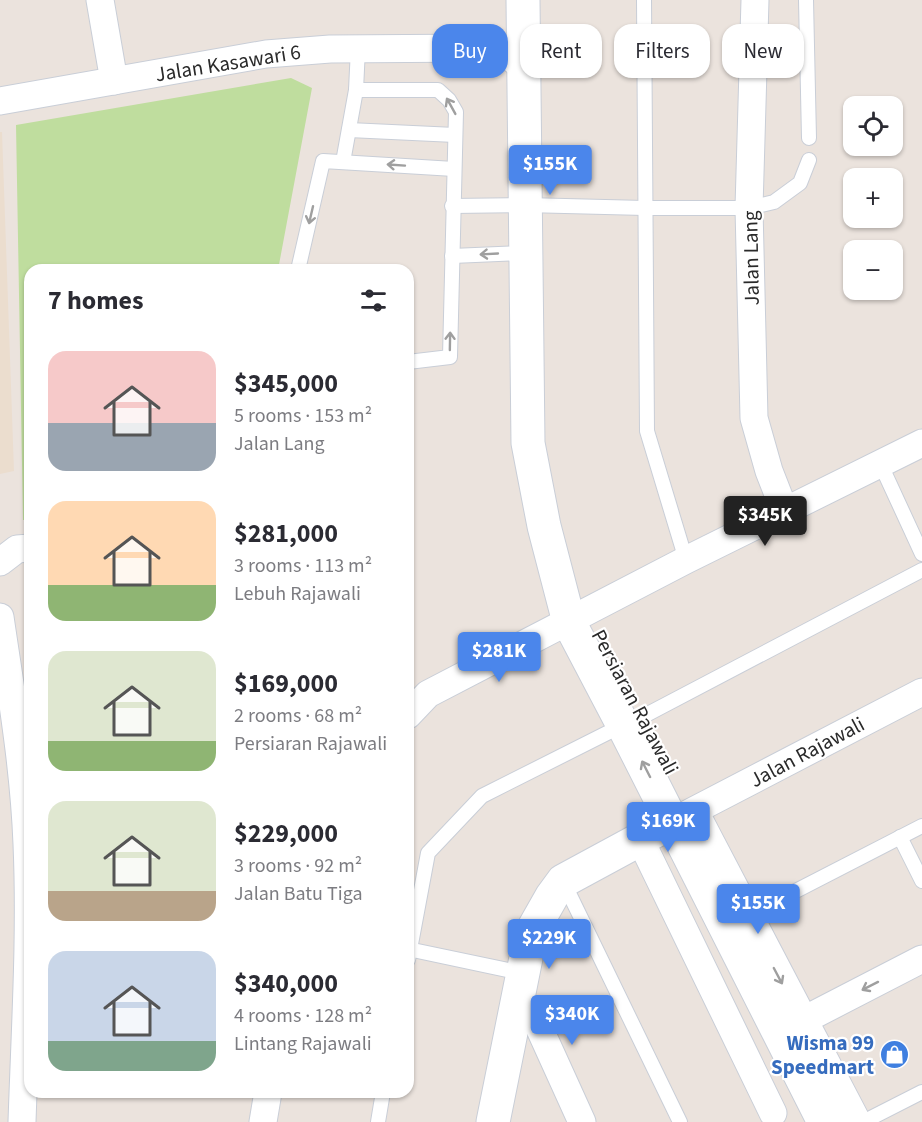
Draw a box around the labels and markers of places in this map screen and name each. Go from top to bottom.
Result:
pin: $155K [508,145,592,196]
pin: $345K [723,496,807,547]
pin: $281K [457,632,541,683]
pin: $169K [626,802,710,853]
pin: $155K [716,884,800,935]
pin: $229K [507,919,591,970]
pin: $340K [530,995,614,1046]
place label: Wisma 99 Speedmart [771,1028,874,1082]
shop icon: Wisma 99 Speedmart [879,1039,911,1071]

